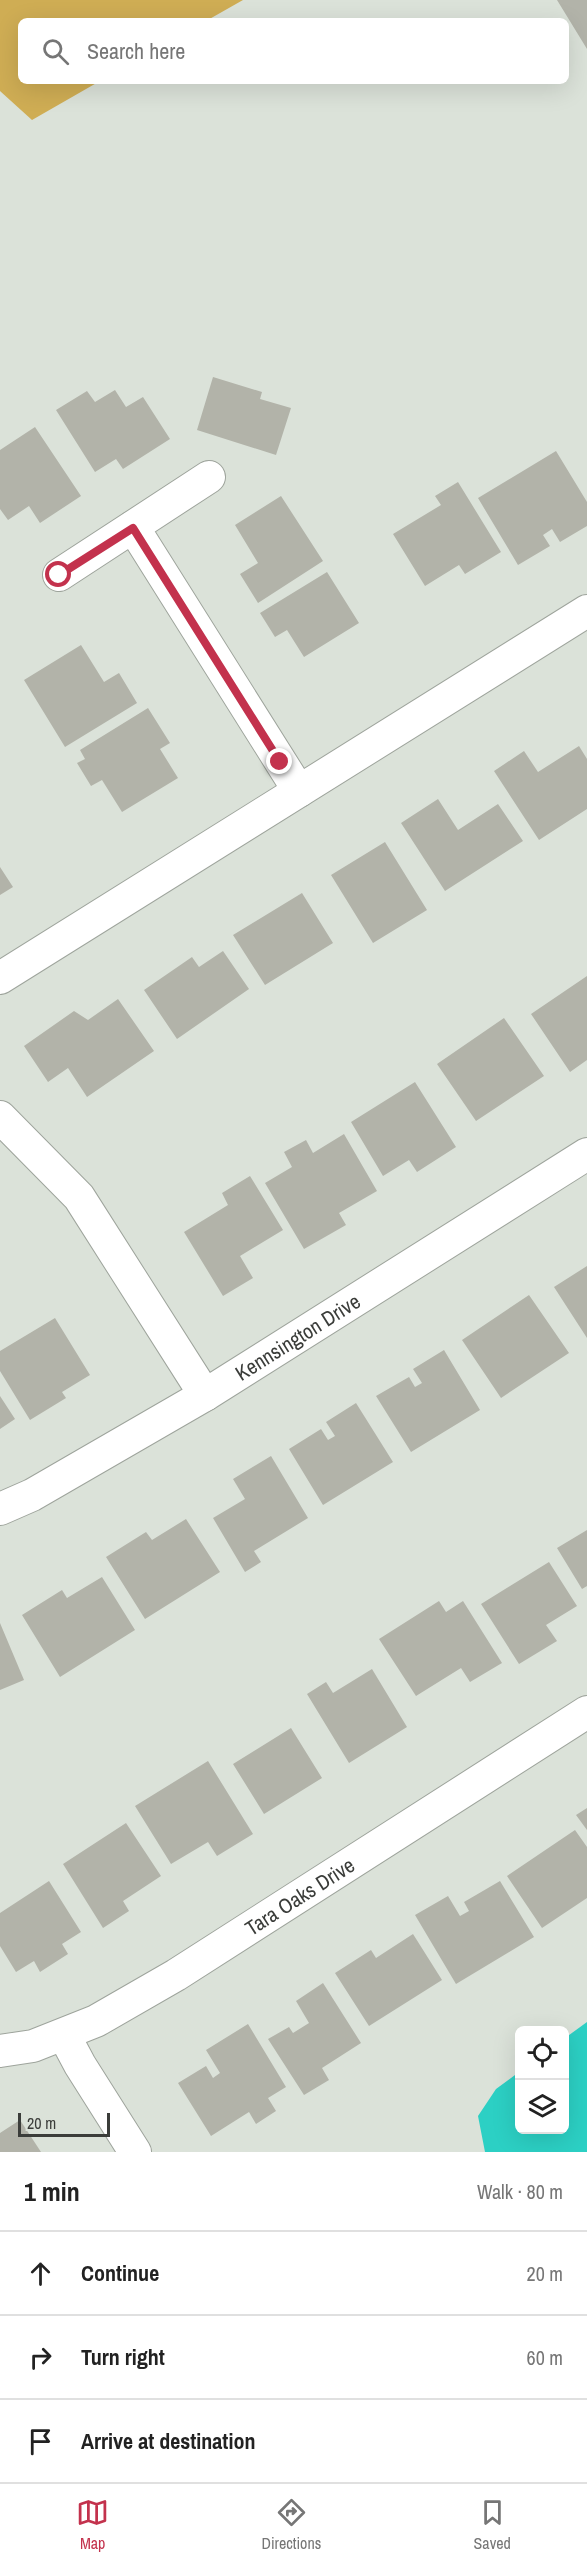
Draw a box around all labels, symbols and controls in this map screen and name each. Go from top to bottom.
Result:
search box [18,18,569,84]
icon: search [39,35,72,68]
text: Search here [87,36,185,66]
route start [45,561,71,587]
route end [266,748,292,774]
street label: Kennsington Drive [229,1286,365,1387]
street label: Tara Oaks Drive [239,1850,360,1942]
map controls [515,2026,569,2134]
button: locate [515,2026,569,2080]
button: layers [515,2080,569,2134]
scale bar [18,2110,110,2138]
text: 20 m [27,2112,56,2134]
text: 1 min [24,2174,80,2209]
text: Walk · 80 m [477,2178,563,2205]
icon: ahead [24,2257,57,2290]
text: Continue [81,2258,159,2288]
text: 20 m [527,2260,563,2287]
icon: right [24,2341,57,2374]
text: Turn right [81,2342,165,2372]
text: 60 m [527,2344,563,2371]
icon: arrive [24,2425,57,2458]
text: Arrive at destination [81,2426,255,2456]
tab: Map [76,2496,109,2554]
tab: Directions [261,2496,321,2554]
tab: Saved [474,2496,511,2554]

